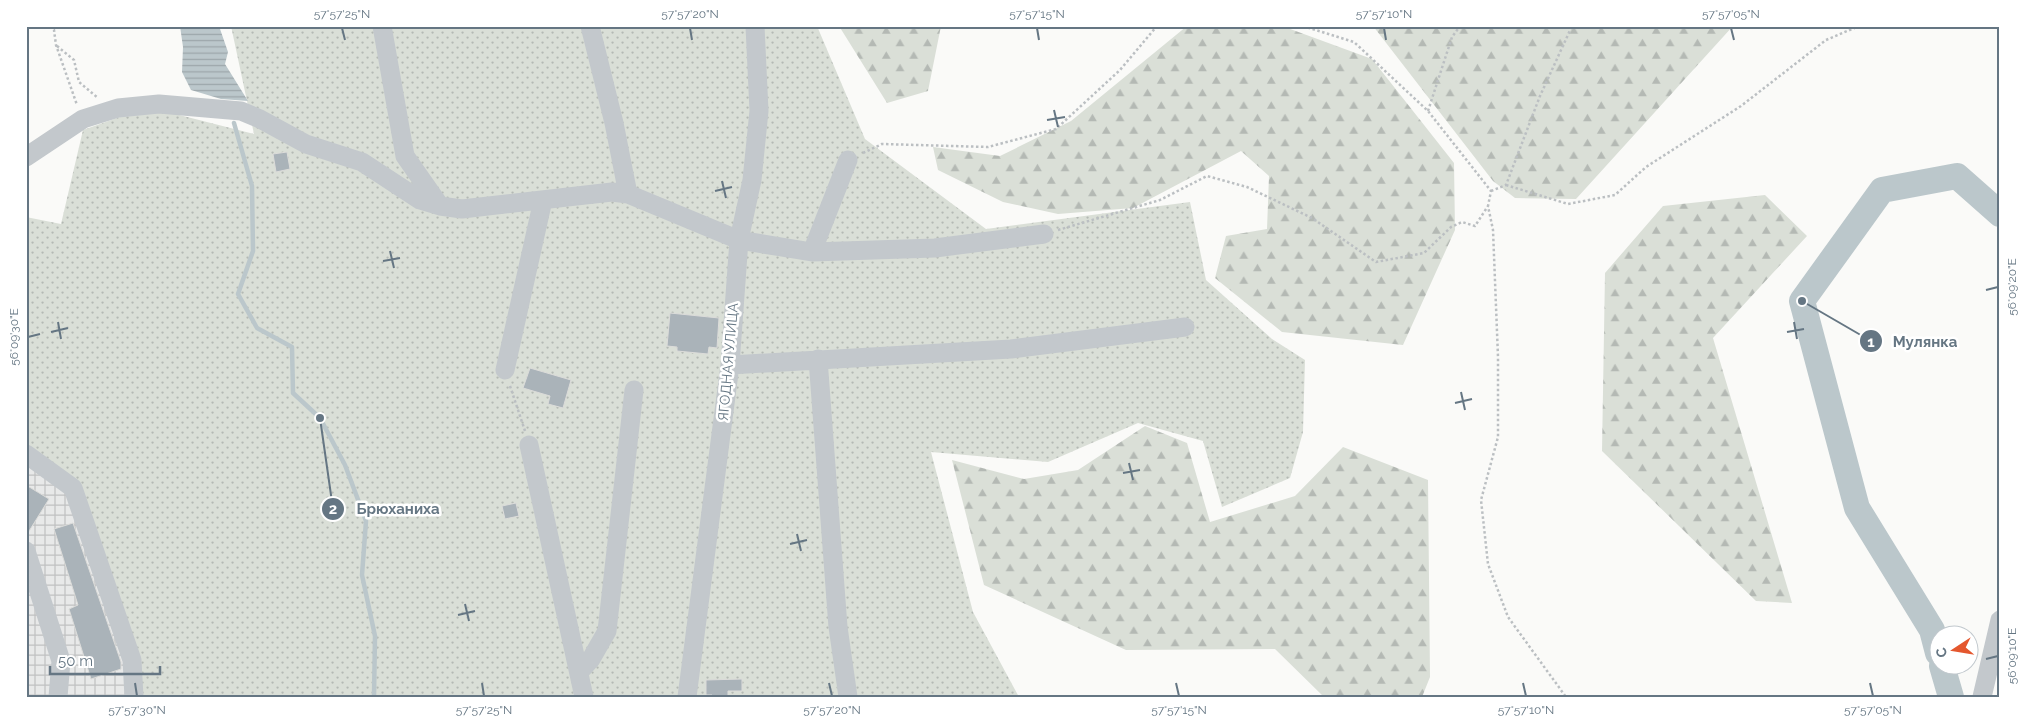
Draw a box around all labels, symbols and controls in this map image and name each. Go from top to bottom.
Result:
text: 57°57'25"N [314,7,370,21]
text: 57°57'20"N [661,7,719,21]
text: 57°57'15"N [1009,7,1065,21]
text: 57°57'10"N [1356,7,1412,21]
text: 57°57'05"N [1702,7,1760,21]
text: 56°09'20"E [2005,258,2019,316]
street label: ЯГОДНАЯ УЛИЦА [715,302,741,422]
text: 56°09'30"E [7,308,21,366]
callout: Мулянка [1858,326,1968,356]
text: 1 [1867,333,1875,351]
text: Мулянка [1893,333,1958,351]
callout: Брюханиха [321,494,449,524]
text: 2 [329,500,337,518]
text: Брюханиха [356,500,440,518]
north arrow [1928,626,1978,676]
text: 56°09'10"E [2005,628,2019,684]
scale bar [50,643,160,675]
text: С [1932,646,1950,659]
text: 50 m [58,652,93,670]
text: 57°57'30"N [108,703,166,717]
text: 57°57'25"N [456,703,512,717]
text: 57°57'20"N [803,703,861,717]
text: 57°57'15"N [1151,703,1207,717]
text: 57°57'10"N [1498,703,1554,717]
text: 57°57'05"N [1844,703,1902,717]

